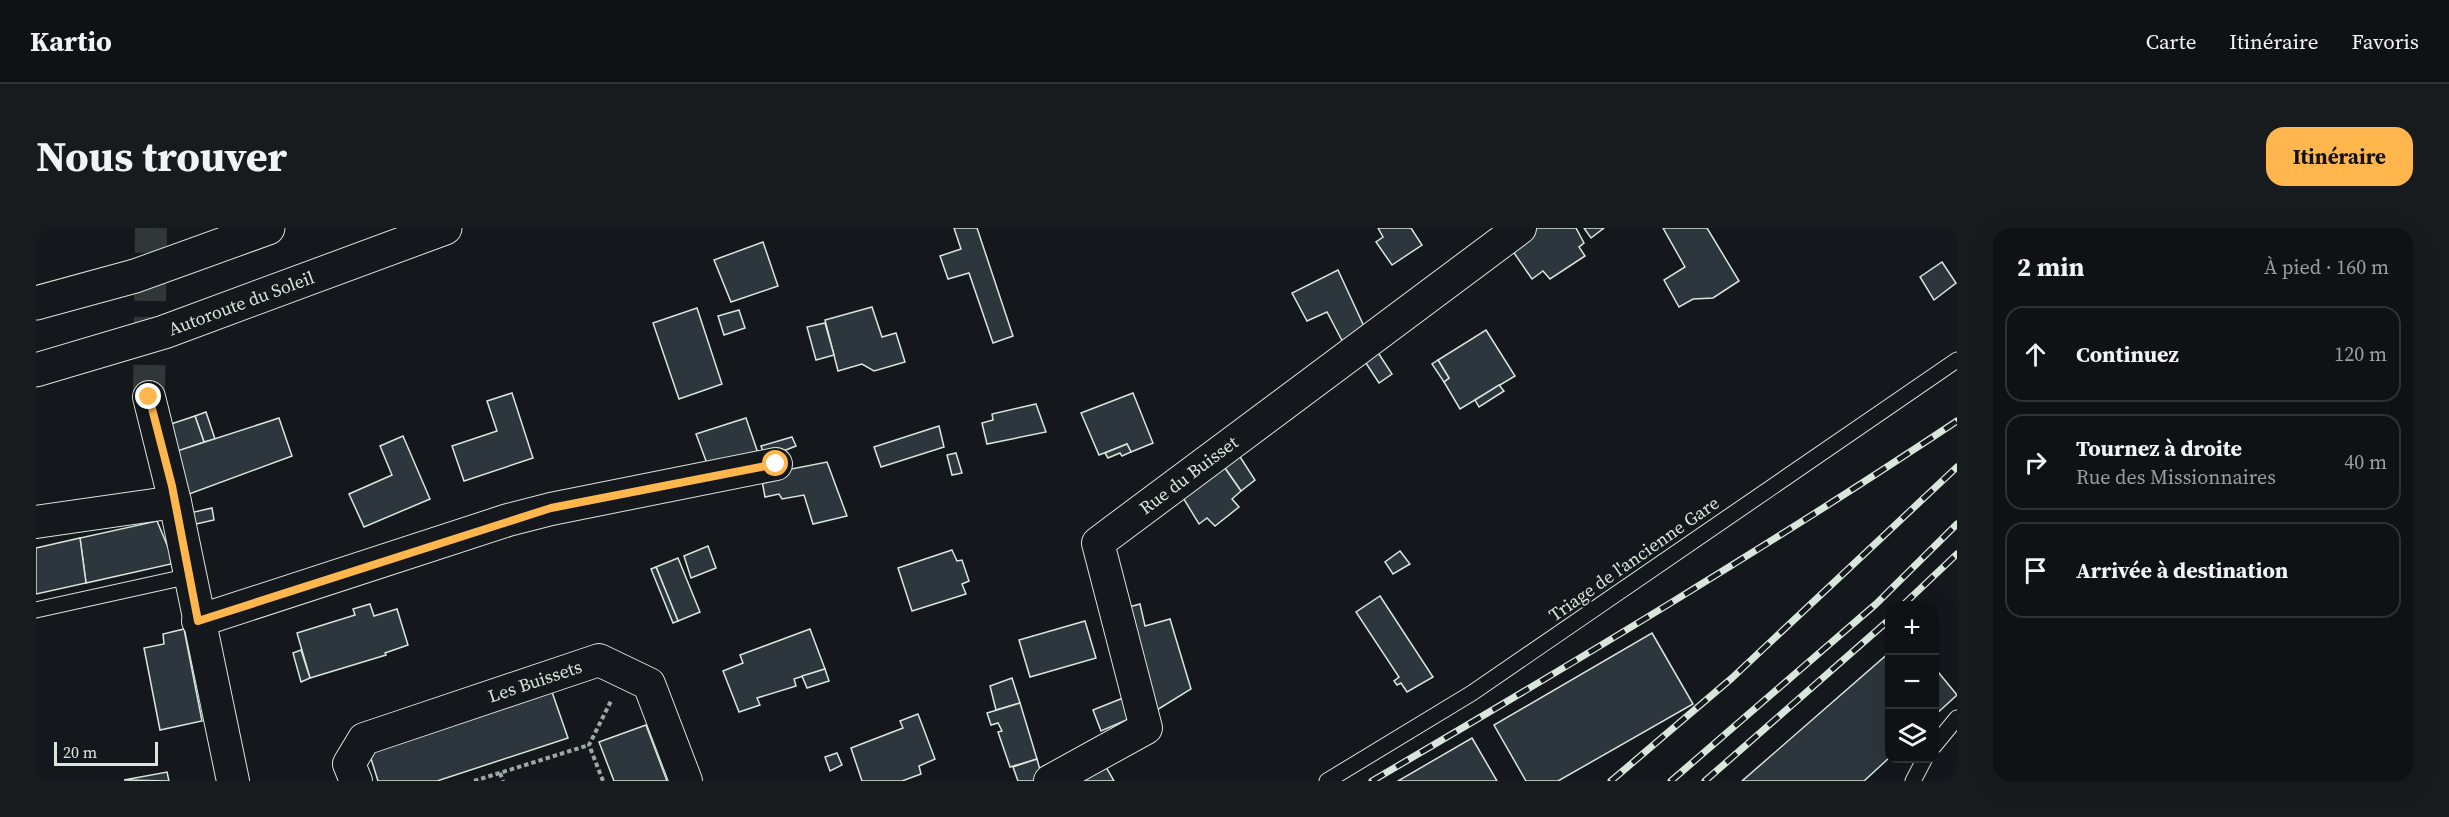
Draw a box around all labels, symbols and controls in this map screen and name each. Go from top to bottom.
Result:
text: Kartio [30,22,112,60]
text: Carte [2146,27,2196,56]
text: Itinéraire [2229,27,2318,56]
text: Favoris [2351,27,2419,56]
text: Nous trouver [36,127,287,185]
button: Itinéraire [2266,127,2413,186]
text: 2 min [2017,249,2084,285]
text: À pied · 160 m [2264,253,2389,281]
street label: Autoroute du Soleil [165,265,318,341]
icon: ahead [2019,338,2052,371]
text: Continuez [2076,339,2179,369]
text: 120 m [2334,340,2387,368]
route end [135,383,161,409]
street label: Rue du Buisset [1134,430,1243,520]
text: Tournez à droite [2076,433,2242,463]
icon: right [2019,446,2052,479]
text: 40 m [2344,448,2387,476]
route start [762,450,788,476]
text: Rue des Missionnaires [2076,463,2276,491]
street label: Triage de l'ancienne Gare [1544,490,1724,627]
icon: arrive [2019,554,2052,587]
text: Arrivée à destination [2076,555,2288,585]
map controls [1885,601,1939,763]
button: + [1885,601,1939,655]
street label: Les Buissets [485,654,585,708]
button: − [1885,655,1939,709]
button: layers [1885,709,1939,763]
scale bar [54,739,158,766]
text: 20 m [63,741,97,763]

